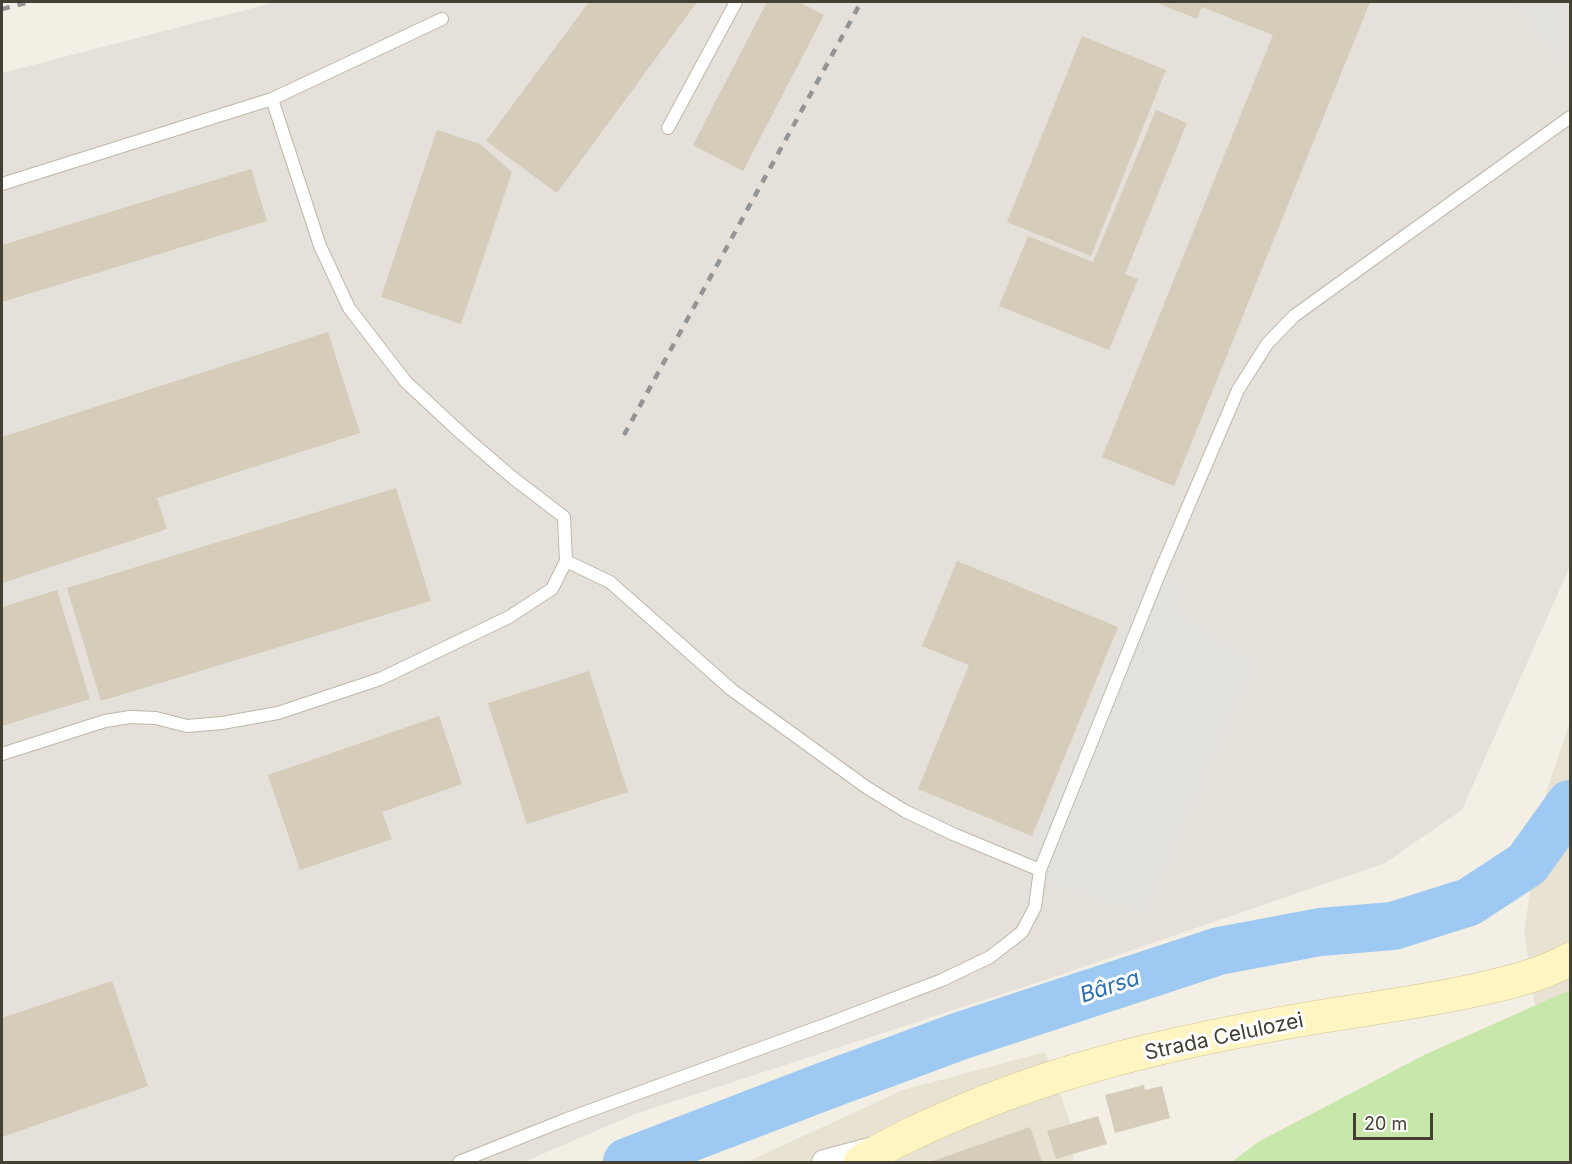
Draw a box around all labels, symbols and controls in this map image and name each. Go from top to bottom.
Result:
water label: Bârsa [1077,965,1143,1009]
street label: Strada Celulozei [1142,1008,1306,1066]
scale bar [1356,1101,1436,1139]
text: 20 m [1364,1113,1407,1134]

